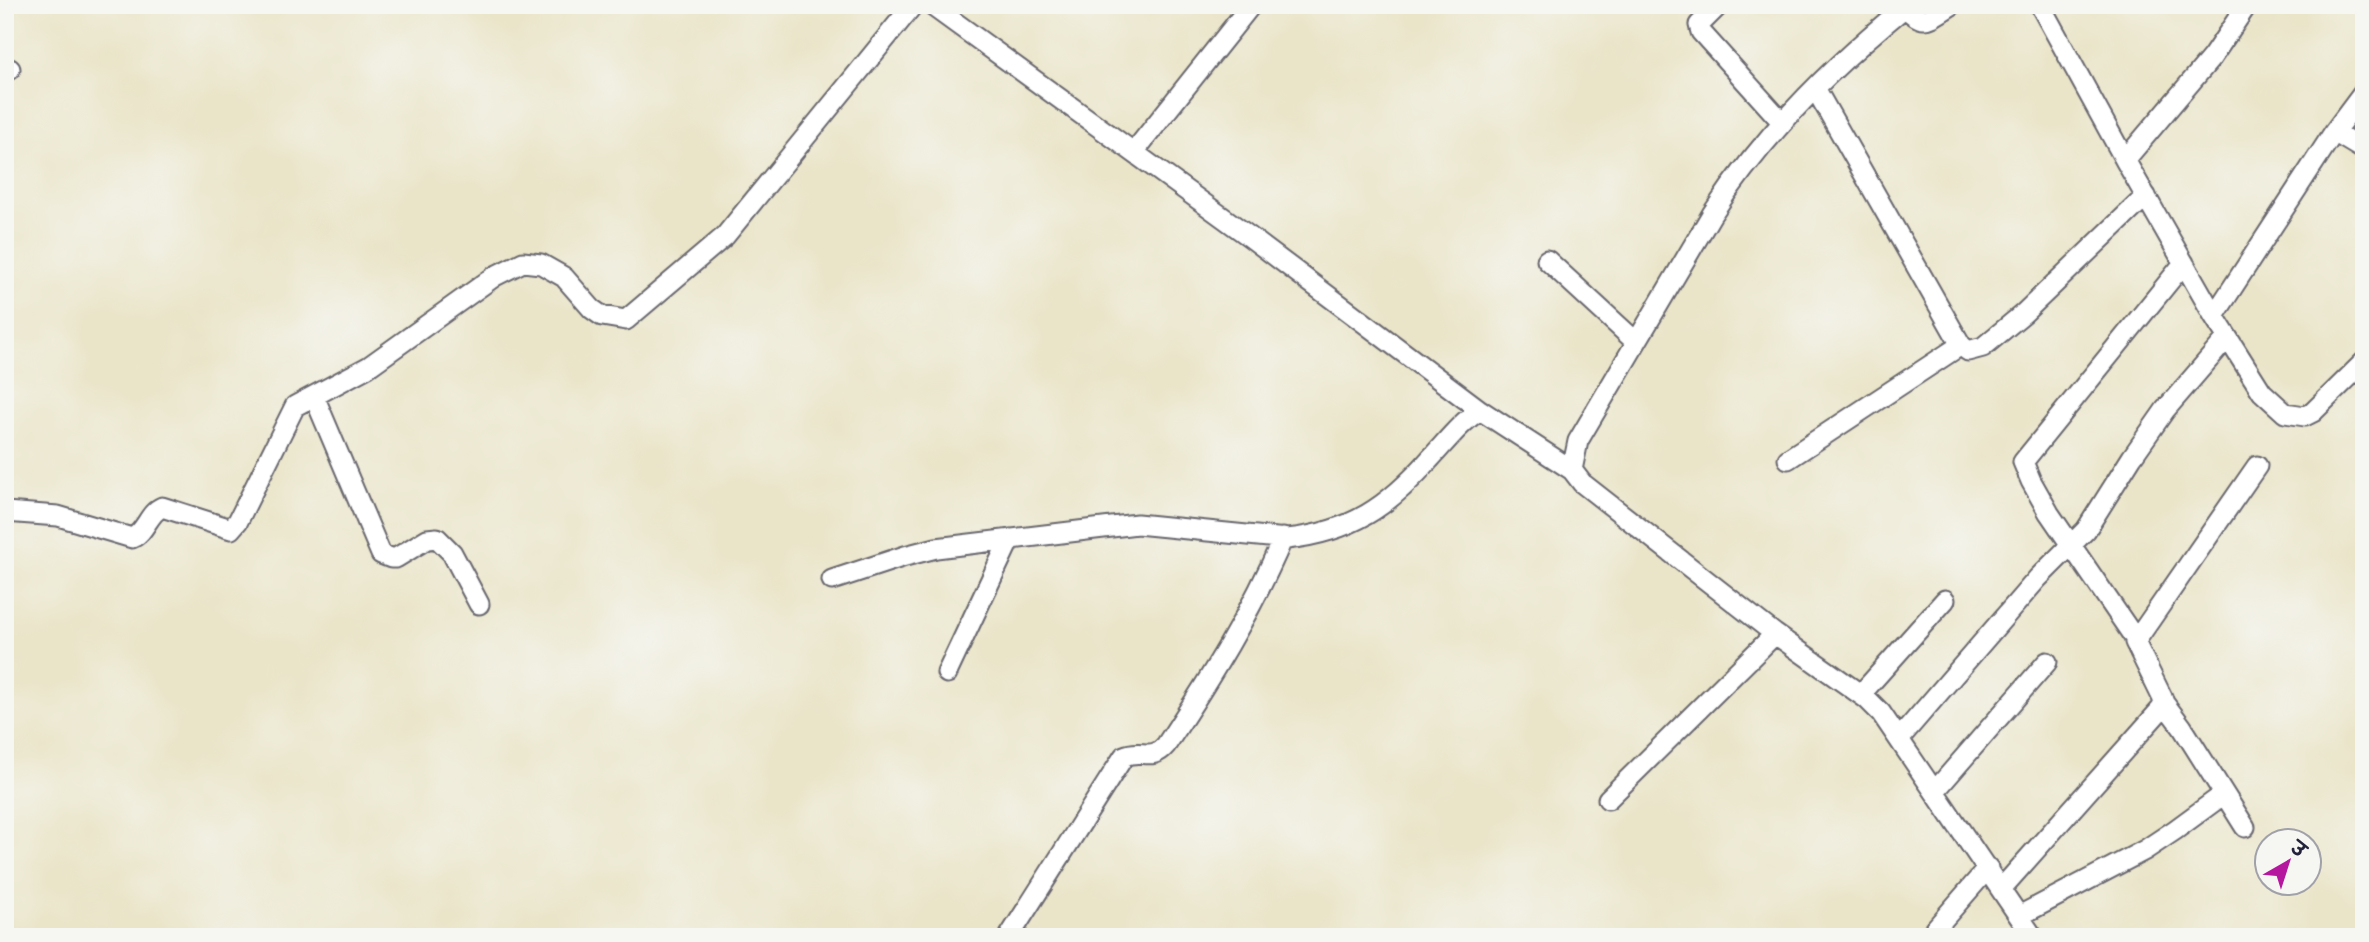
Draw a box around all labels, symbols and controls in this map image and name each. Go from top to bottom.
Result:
north arrow [2254,827,2324,897]
text: उ [2285,833,2314,864]

